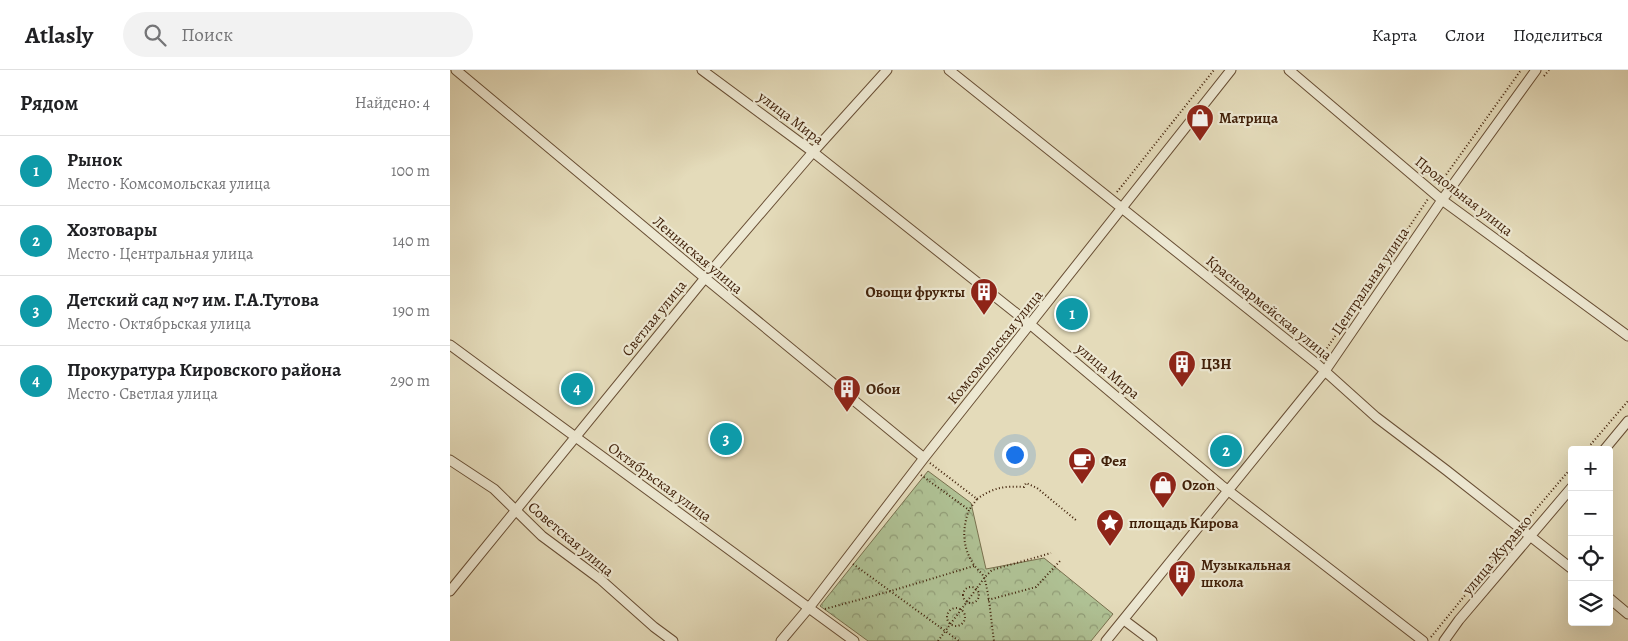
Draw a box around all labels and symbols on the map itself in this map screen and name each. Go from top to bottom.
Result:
street label: улица Мира [753,86,828,149]
shop icon: Матрица [1185,103,1215,142]
place label: Матрица [1219,108,1279,128]
street label: Продольная улица [1411,151,1517,241]
street label: Ленинская улица [649,211,747,299]
street label: Центральная улица [1327,223,1414,339]
street label: Красноармейская улица [1202,251,1336,365]
street label: Светлая улица [617,276,691,360]
building icon: Овощи фрукты [969,277,999,316]
place label: Овощи фрукты [866,282,965,302]
street label: Комсомольская улица [943,286,1047,408]
pin: 1 [1056,295,1088,333]
street label: улица Мира [1071,338,1144,404]
building icon: ЦЗН [1167,349,1197,388]
place label: ЦЗН [1201,354,1231,374]
pin: 4 [561,370,593,408]
building icon: Обои [832,374,862,413]
place label: Обои [866,379,901,399]
pin: 3 [710,420,742,458]
pin: 2 [1210,432,1242,470]
street label: Октябрьская улица [604,438,716,527]
your location [1002,442,1028,468]
cafe icon: Фея [1067,446,1097,485]
place label: Фея [1101,451,1127,471]
shop icon: Ozon [1148,470,1178,509]
place label: Ozon [1182,475,1216,495]
street label: Советская улица [524,497,618,581]
place icon: площадь Кирова [1095,508,1125,547]
street label: улица Журавко [1457,511,1536,600]
place label: площадь Кирова [1129,513,1240,533]
place label: Музыкальная школа [1201,555,1291,592]
building icon: Музыкальная школа [1167,559,1197,598]

